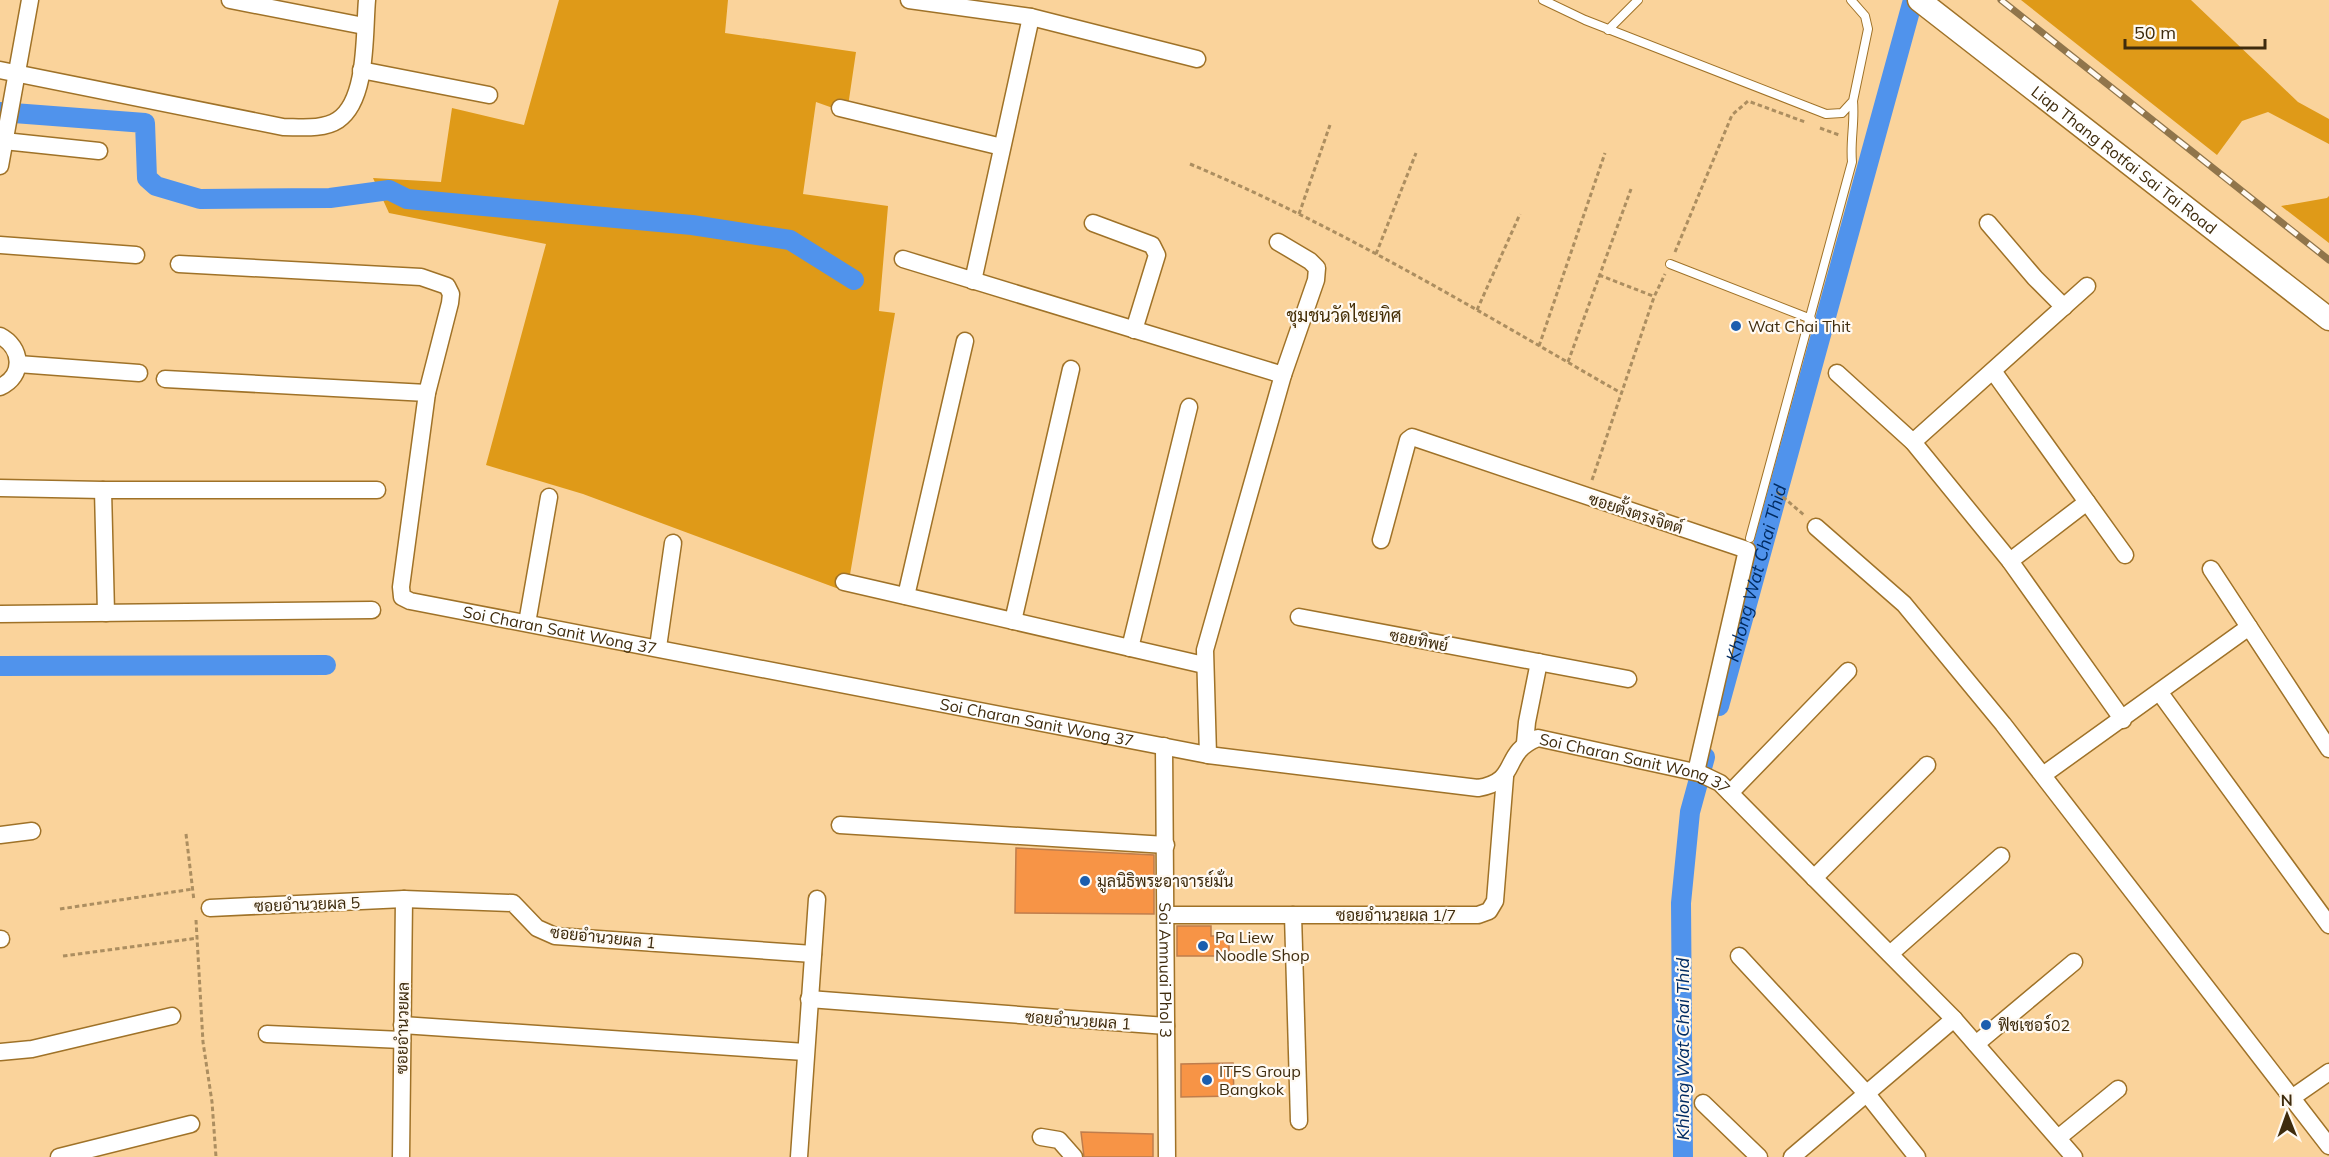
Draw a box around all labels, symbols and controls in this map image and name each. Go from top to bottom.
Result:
scale bar [2125,12,2264,50]
text: 50 m [2134,21,2176,44]
street label: Liap Thang Rotfai Sai Tai Road [2028,81,2221,238]
district label: ชุมชนวัดไชยทิศ [1286,303,1402,328]
place label: Wat Chai Thit [1748,316,1851,336]
marker: Wat Chai Thit [1729,319,1743,333]
water label: Khlong Wat Chai Thid [1720,482,1791,664]
street label: ซอยตั้งตรงจิตต์ [1586,485,1687,538]
street label: Soi Charan Sanit Wong 37 [461,601,658,658]
street label: ซอยทิพย์ [1388,623,1451,656]
street label: Soi Charan Sanit Wong 37 [938,694,1136,750]
street label: Soi Charan Sanit Wong 37 [1538,729,1735,798]
place label: มูลนิธิพระอาจารย์มั่น [1097,868,1234,893]
marker: มูลนิธิพระอาจารย์มั่น [1078,874,1092,888]
street label: ซอยอำนวยผล 5 [254,892,360,916]
street label: Soi Amnuai Phol 3 [1155,902,1176,1038]
street label: ซอยอำนวยผล 1/7 [1336,905,1456,925]
street label: ซอยอำนวยผล 1 [549,922,657,952]
place label: Pa Liew Noodle Shop [1215,927,1310,965]
marker: Pa Liew Noodle Shop [1196,939,1210,953]
water label: Khlong Wat Chai Thid [1671,958,1694,1140]
street label: ซอยอำนวยผล [391,982,413,1074]
street label: ซอยอำนวยผล 1 [1024,1006,1132,1034]
place label: ฟิชเชอร์02 [1998,1013,2070,1035]
marker: ฟิชเชอร์02 [1979,1018,1993,1032]
place label: ITFS Group Bangkok [1219,1061,1301,1099]
marker: ITFS Group Bangkok [1200,1073,1214,1087]
north arrow [2257,1085,2317,1145]
text: N [2281,1090,2293,1110]

